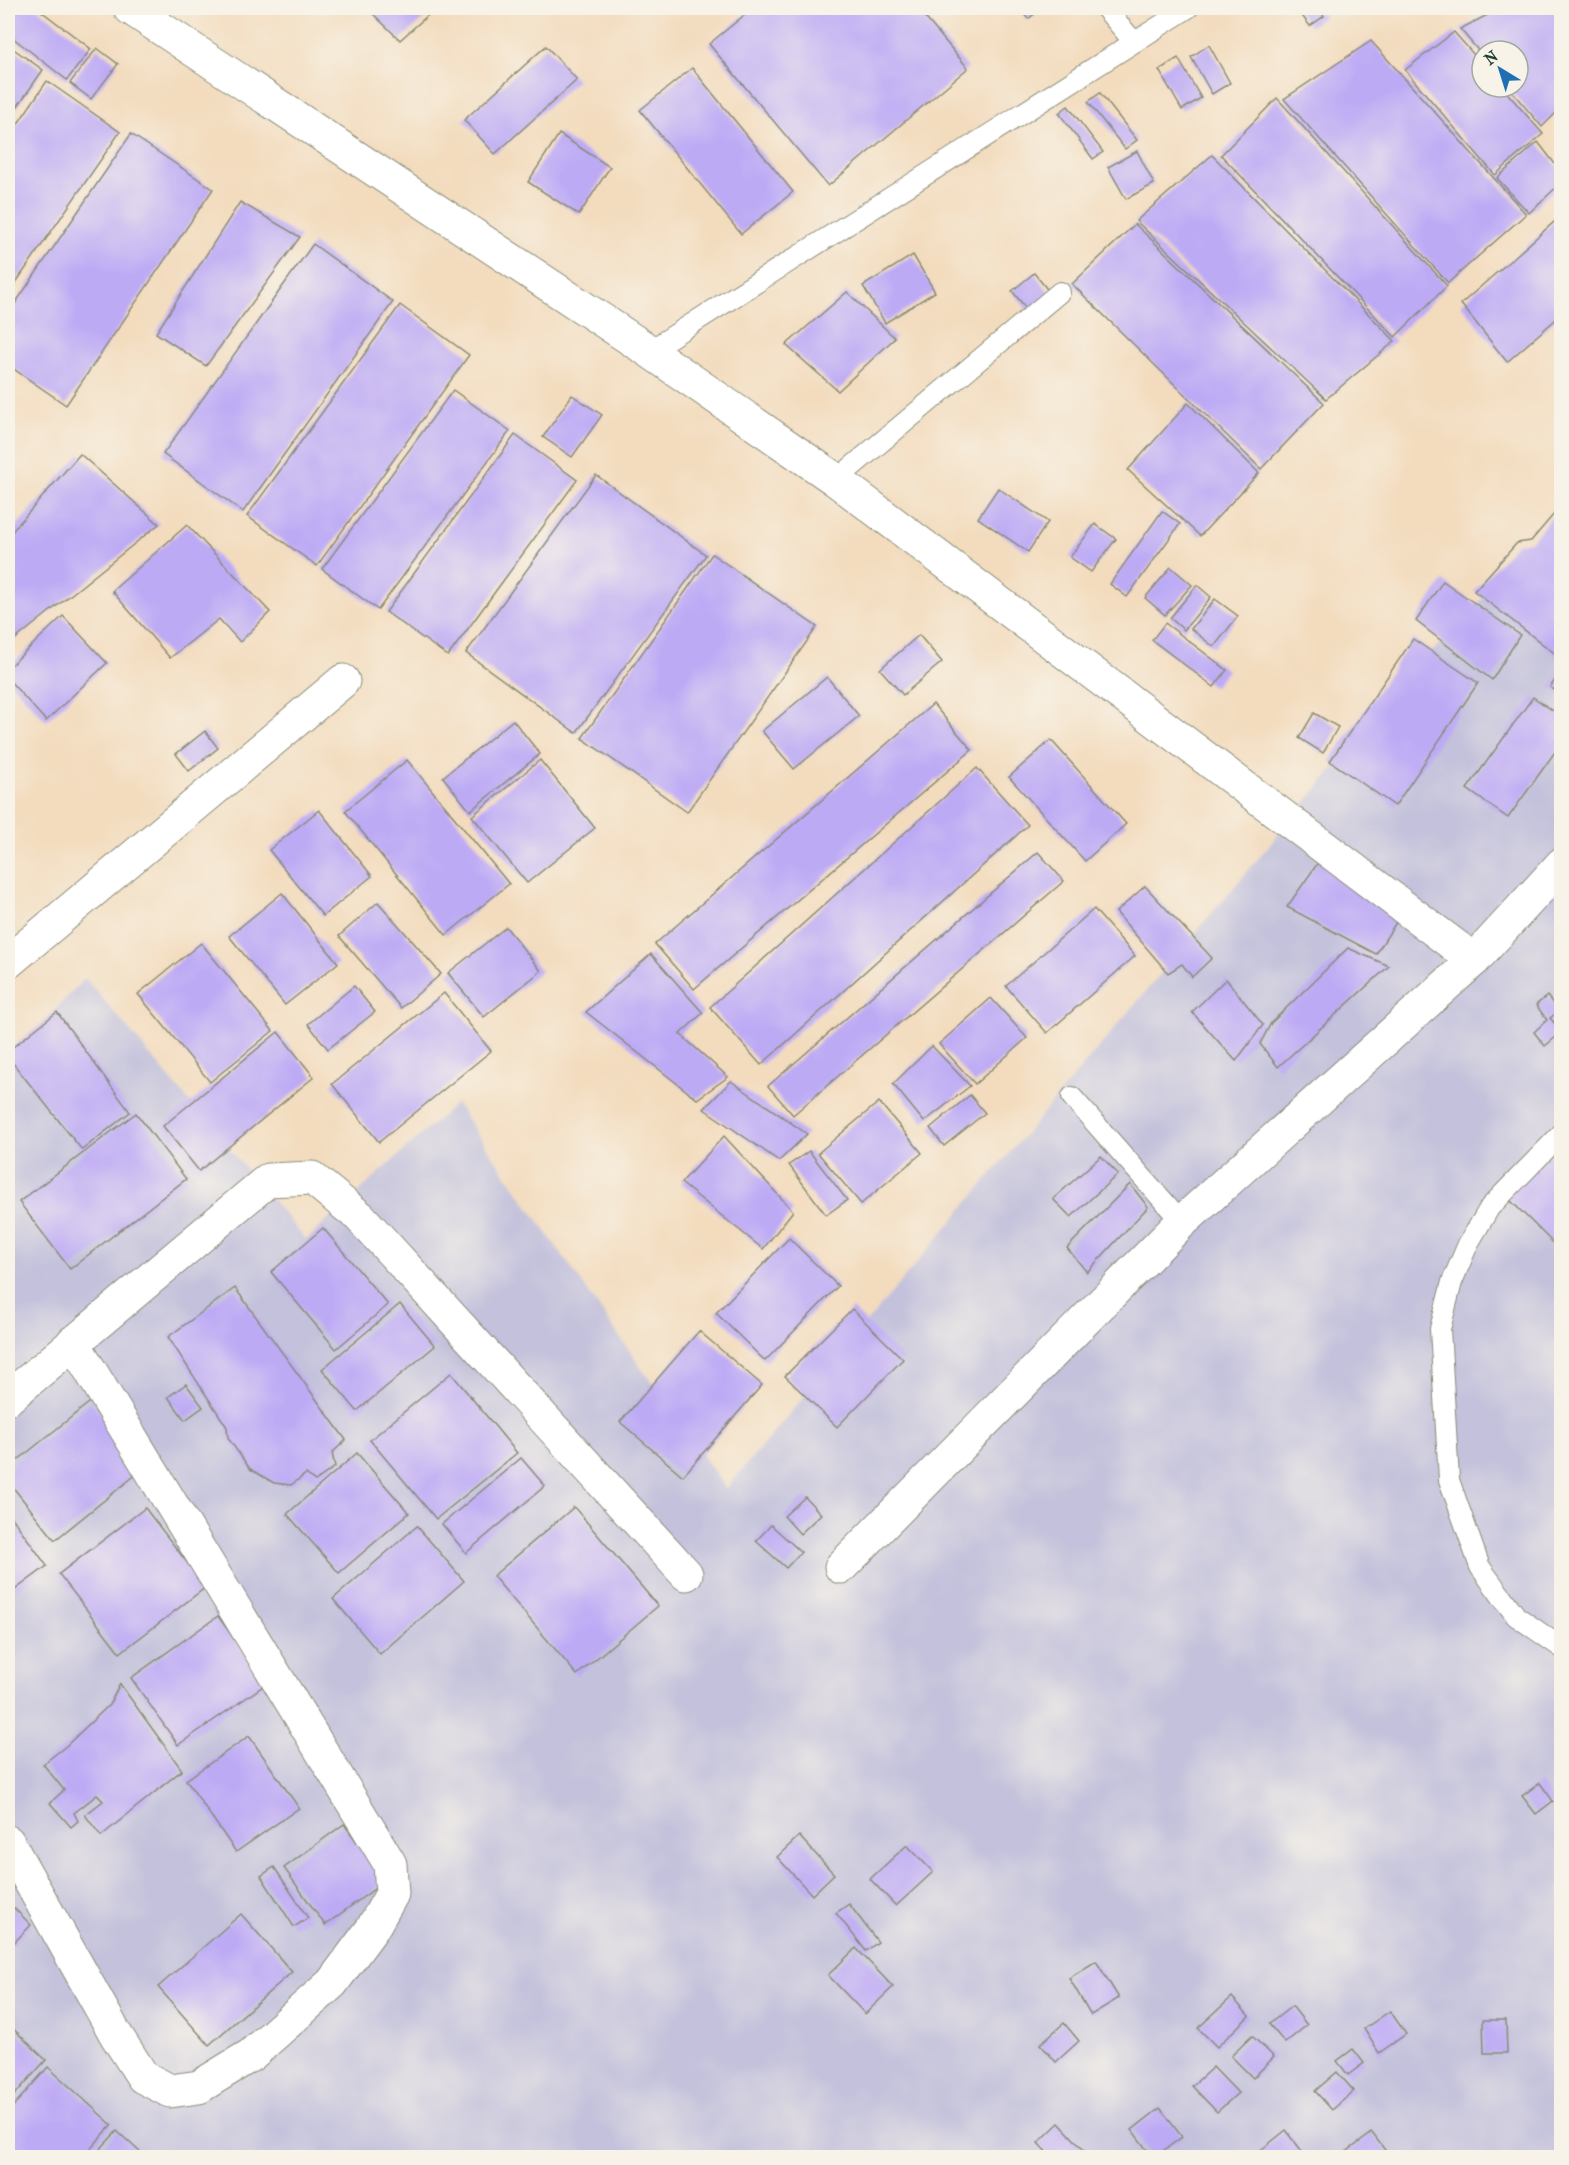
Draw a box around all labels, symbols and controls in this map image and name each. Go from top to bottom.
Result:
north arrow [1470,39,1530,99]
text: N [1480,46,1502,69]

